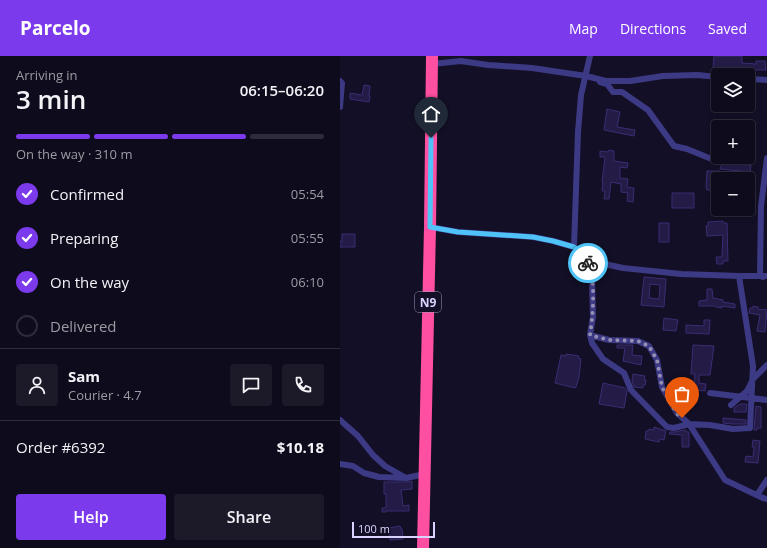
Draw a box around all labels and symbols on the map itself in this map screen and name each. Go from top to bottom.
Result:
pin [414,97,448,138]
courier [568,243,608,283]
road number: N9 [415,292,441,312]
pin [665,377,699,418]
scale bar [352,520,435,539]

